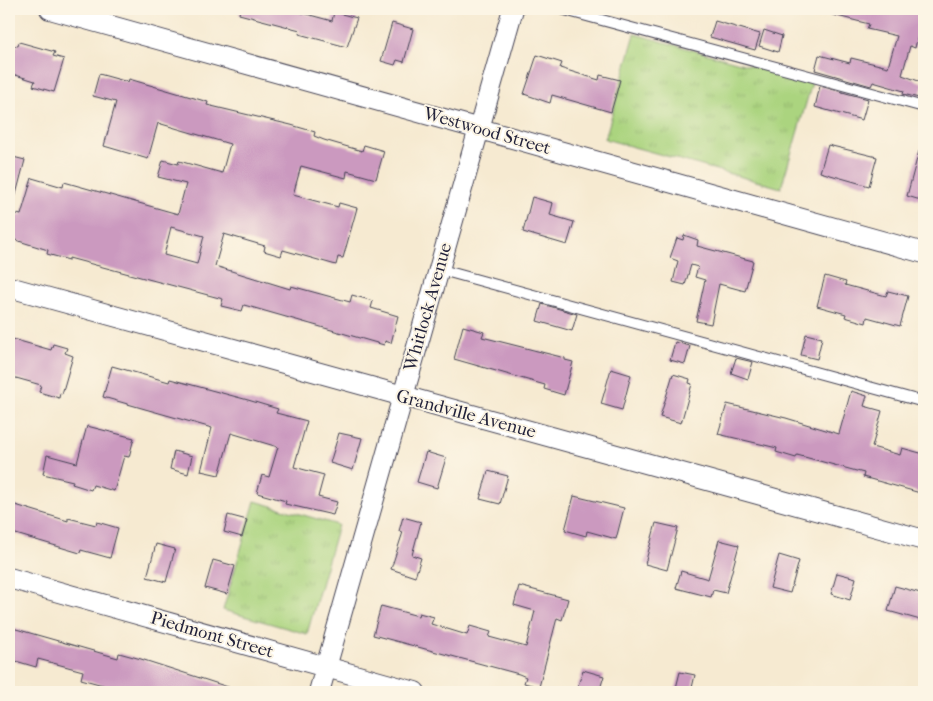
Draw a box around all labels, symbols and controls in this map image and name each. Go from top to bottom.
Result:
street label: Westwood Street [420,103,553,159]
street label: Whitlock Avenue [399,240,456,375]
street label: Grandville Avenue [394,385,538,443]
street label: Piedmont Street [148,607,276,663]

